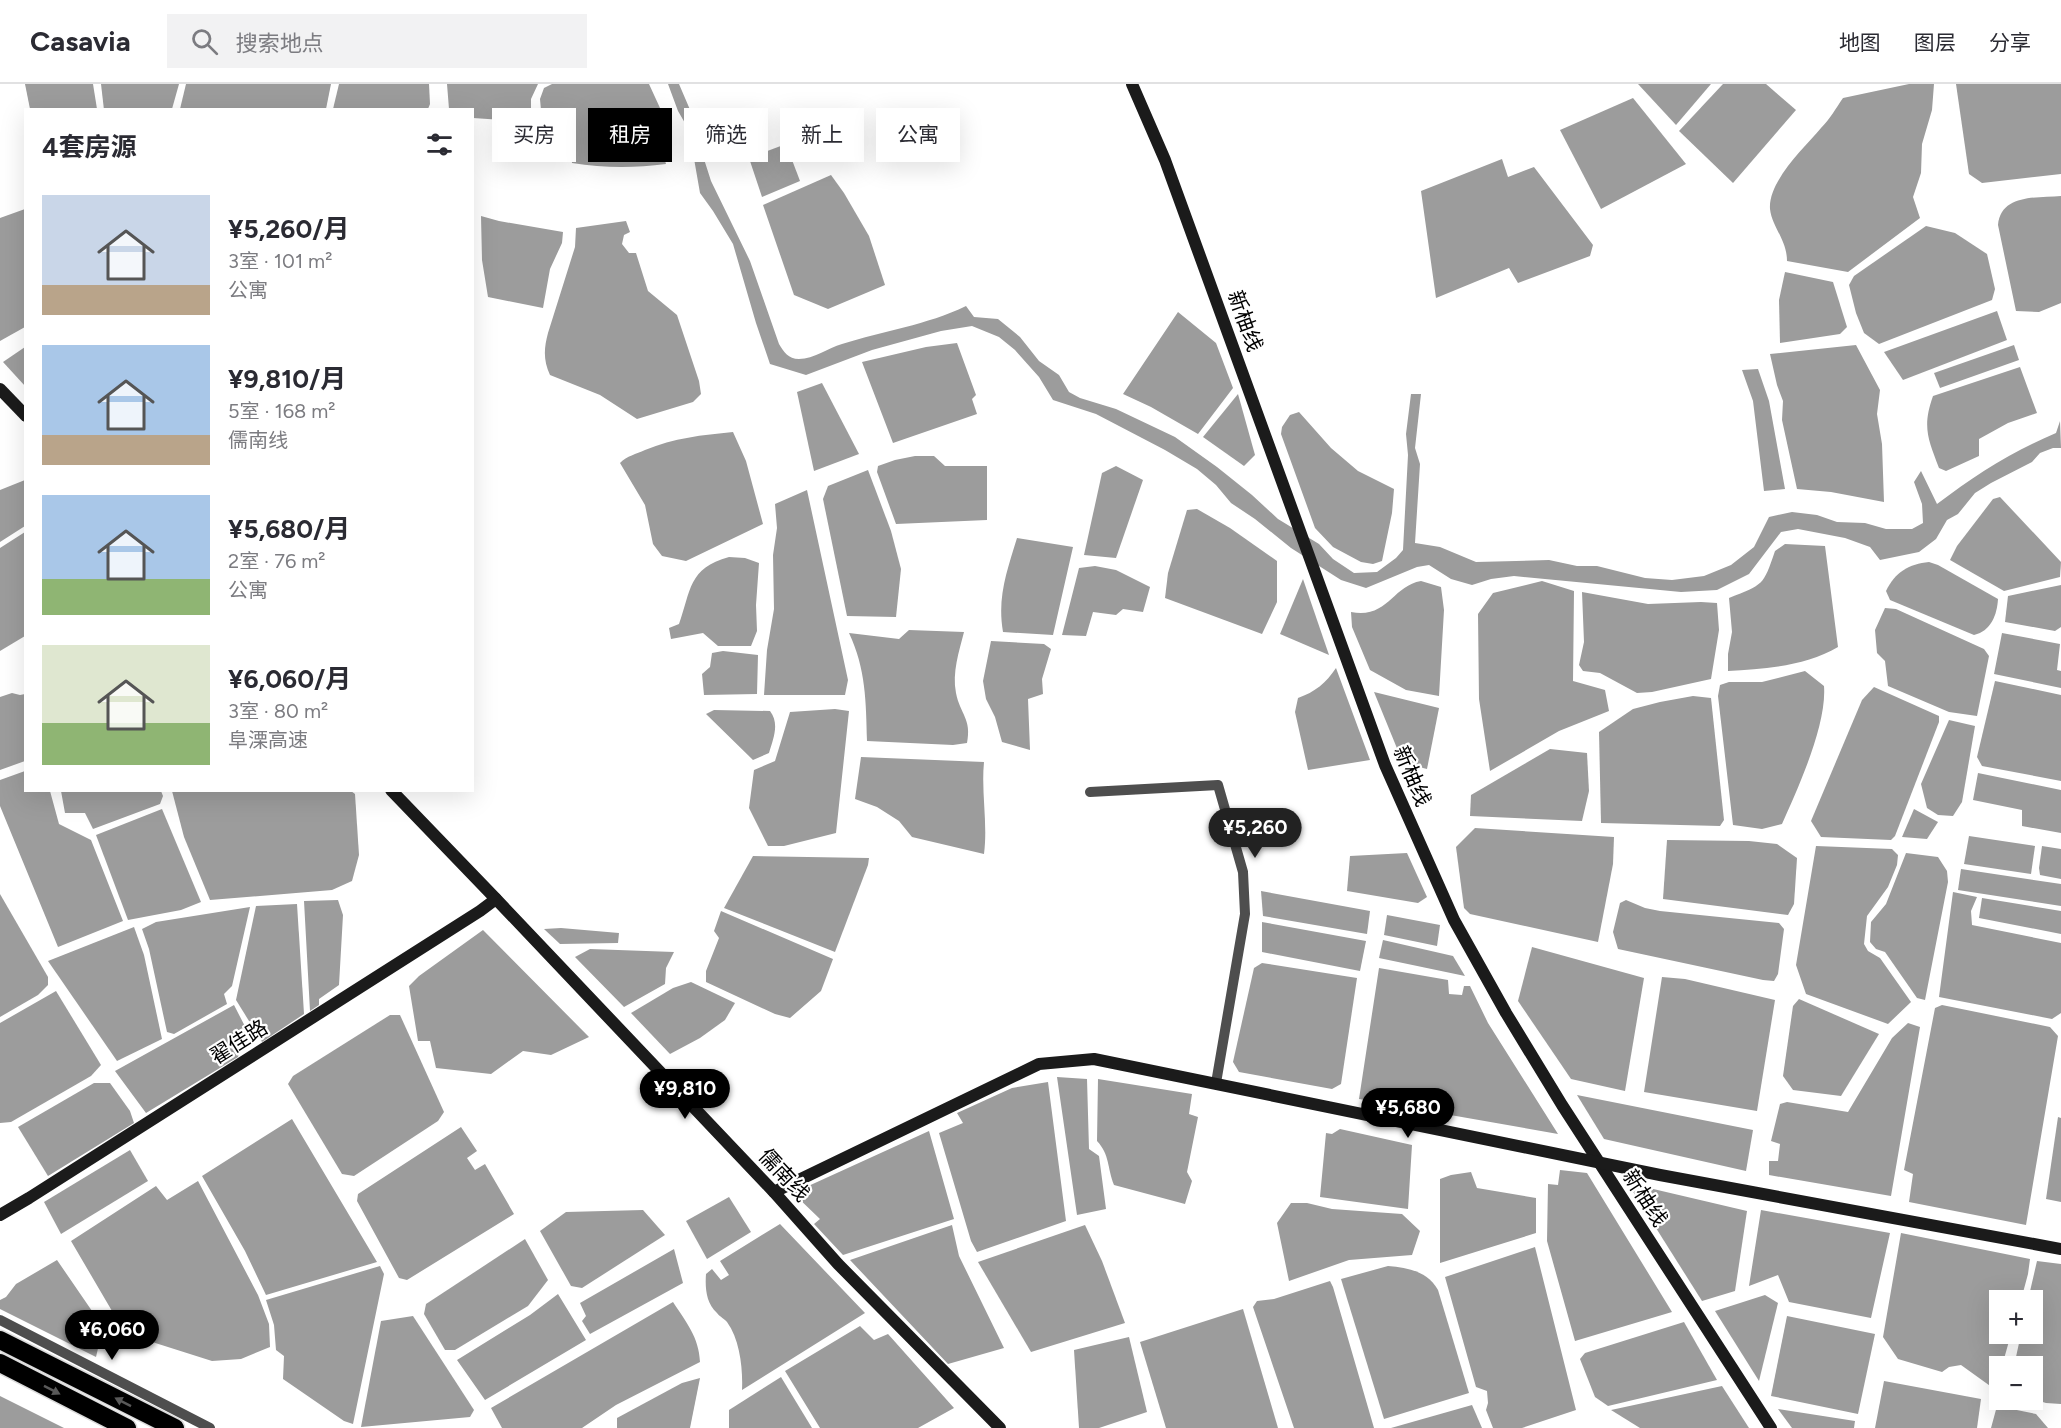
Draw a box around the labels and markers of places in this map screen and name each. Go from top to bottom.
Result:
pin: ¥5,260 [1206,808,1304,859]
pin: ¥9,810 [636,1069,734,1120]
pin: ¥5,680 [1359,1088,1457,1139]
pin: ¥6,060 [63,1310,161,1361]

